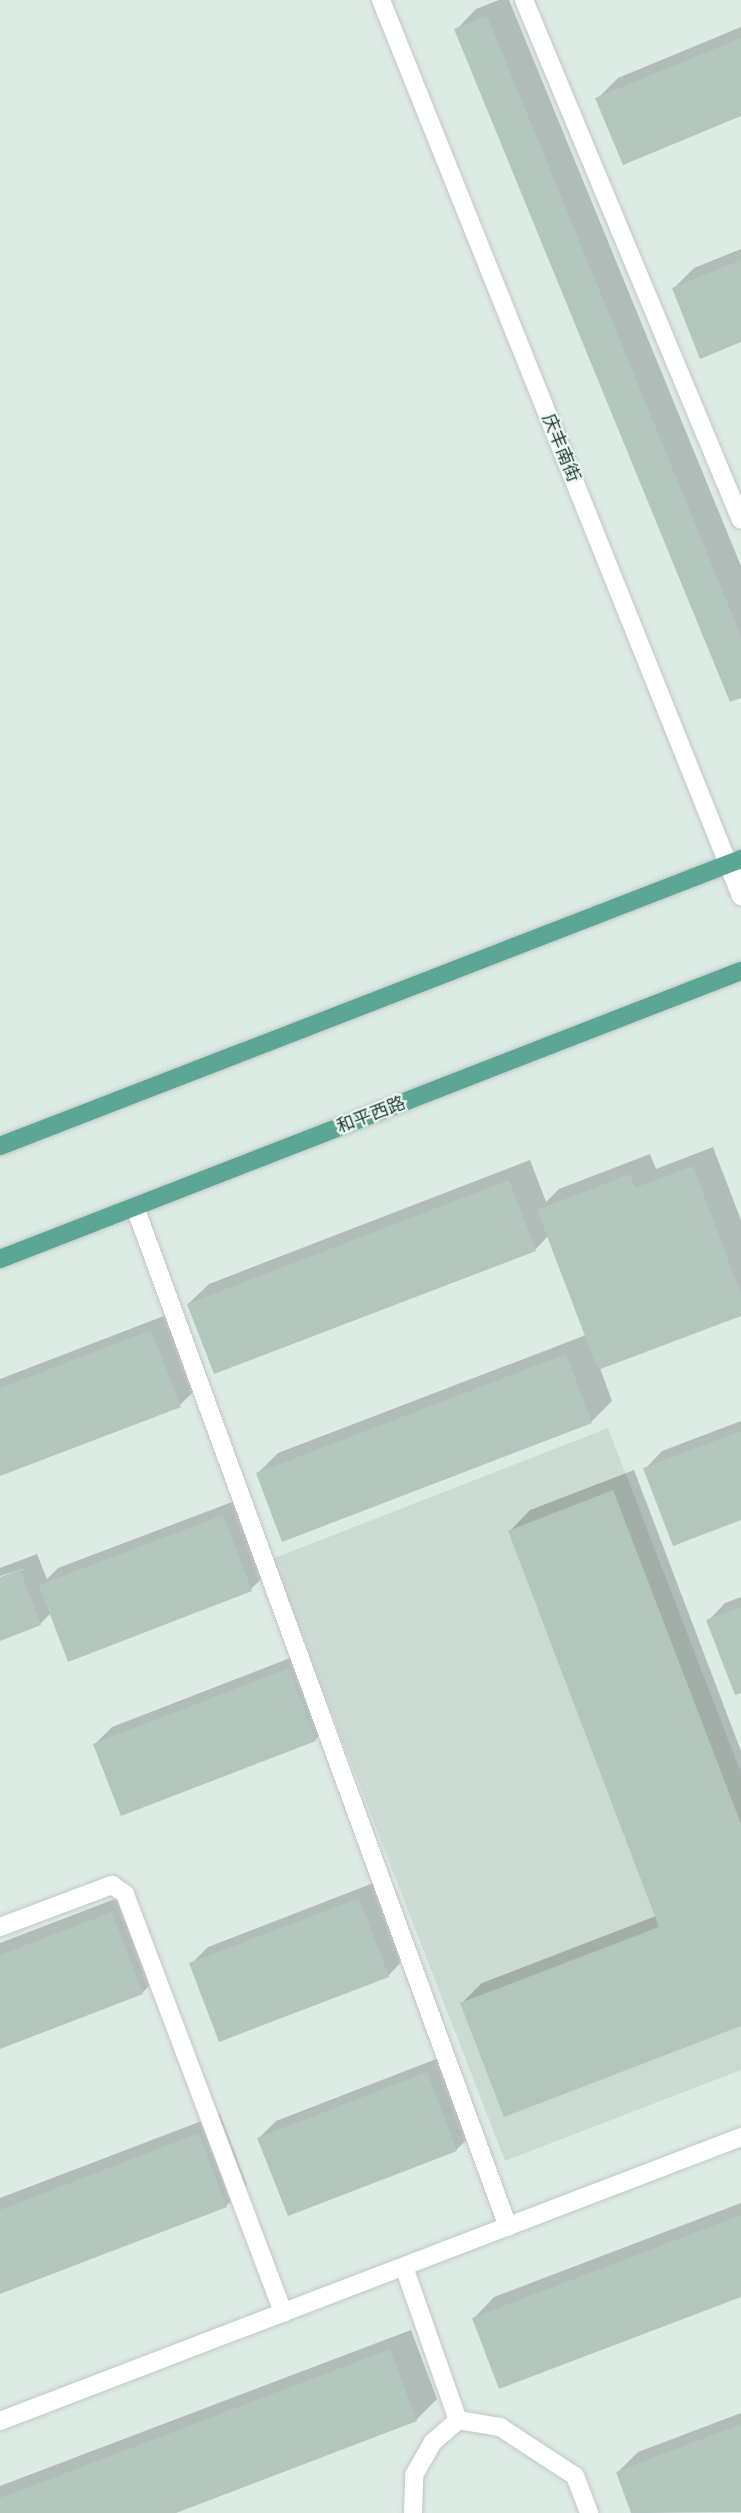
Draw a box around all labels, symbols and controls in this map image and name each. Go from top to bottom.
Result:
street label: 庆丰南街 [538,411,584,485]
street label: 和平西路 [334,1092,408,1138]

